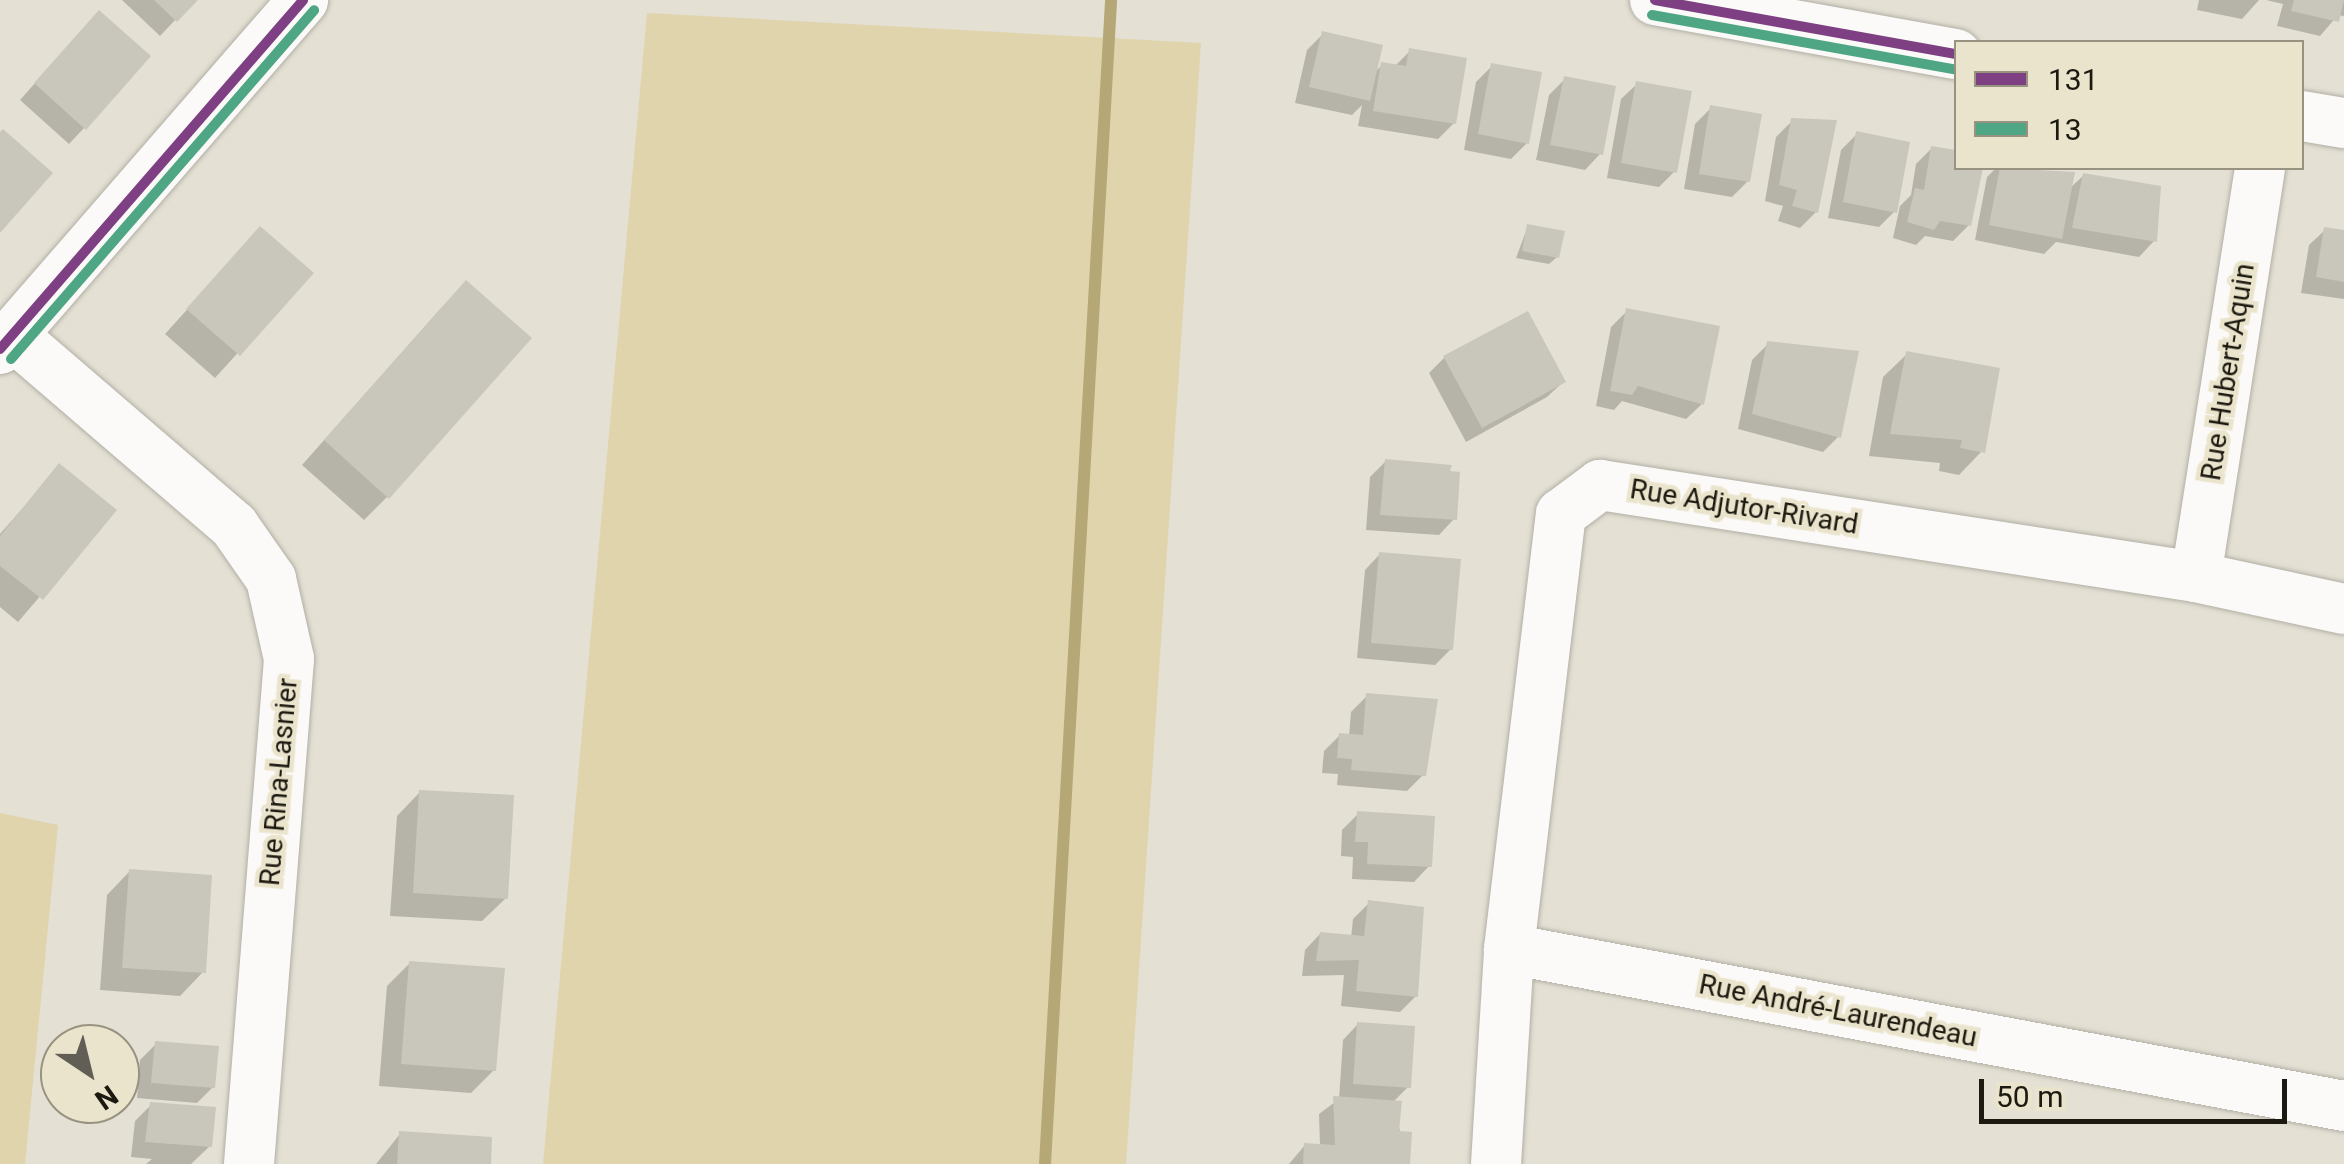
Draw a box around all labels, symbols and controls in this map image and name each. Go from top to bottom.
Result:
legend [1954,40,2304,170]
text: 131 [2048,62,2099,97]
text: 13 [2048,112,2082,147]
street label: Rue Hubert-Aquin [2194,261,2262,483]
street label: Rue Adjutor-Rivard [1628,472,1860,542]
street label: Rue Rina-Lasnier [253,677,305,887]
street label: Rue André-Laurendeau [1696,968,1980,1054]
north arrow [40,1024,140,1124]
scale bar [1984,1059,2292,1121]
text: N [89,1078,124,1117]
text: 50 m [1996,1079,2063,1114]

